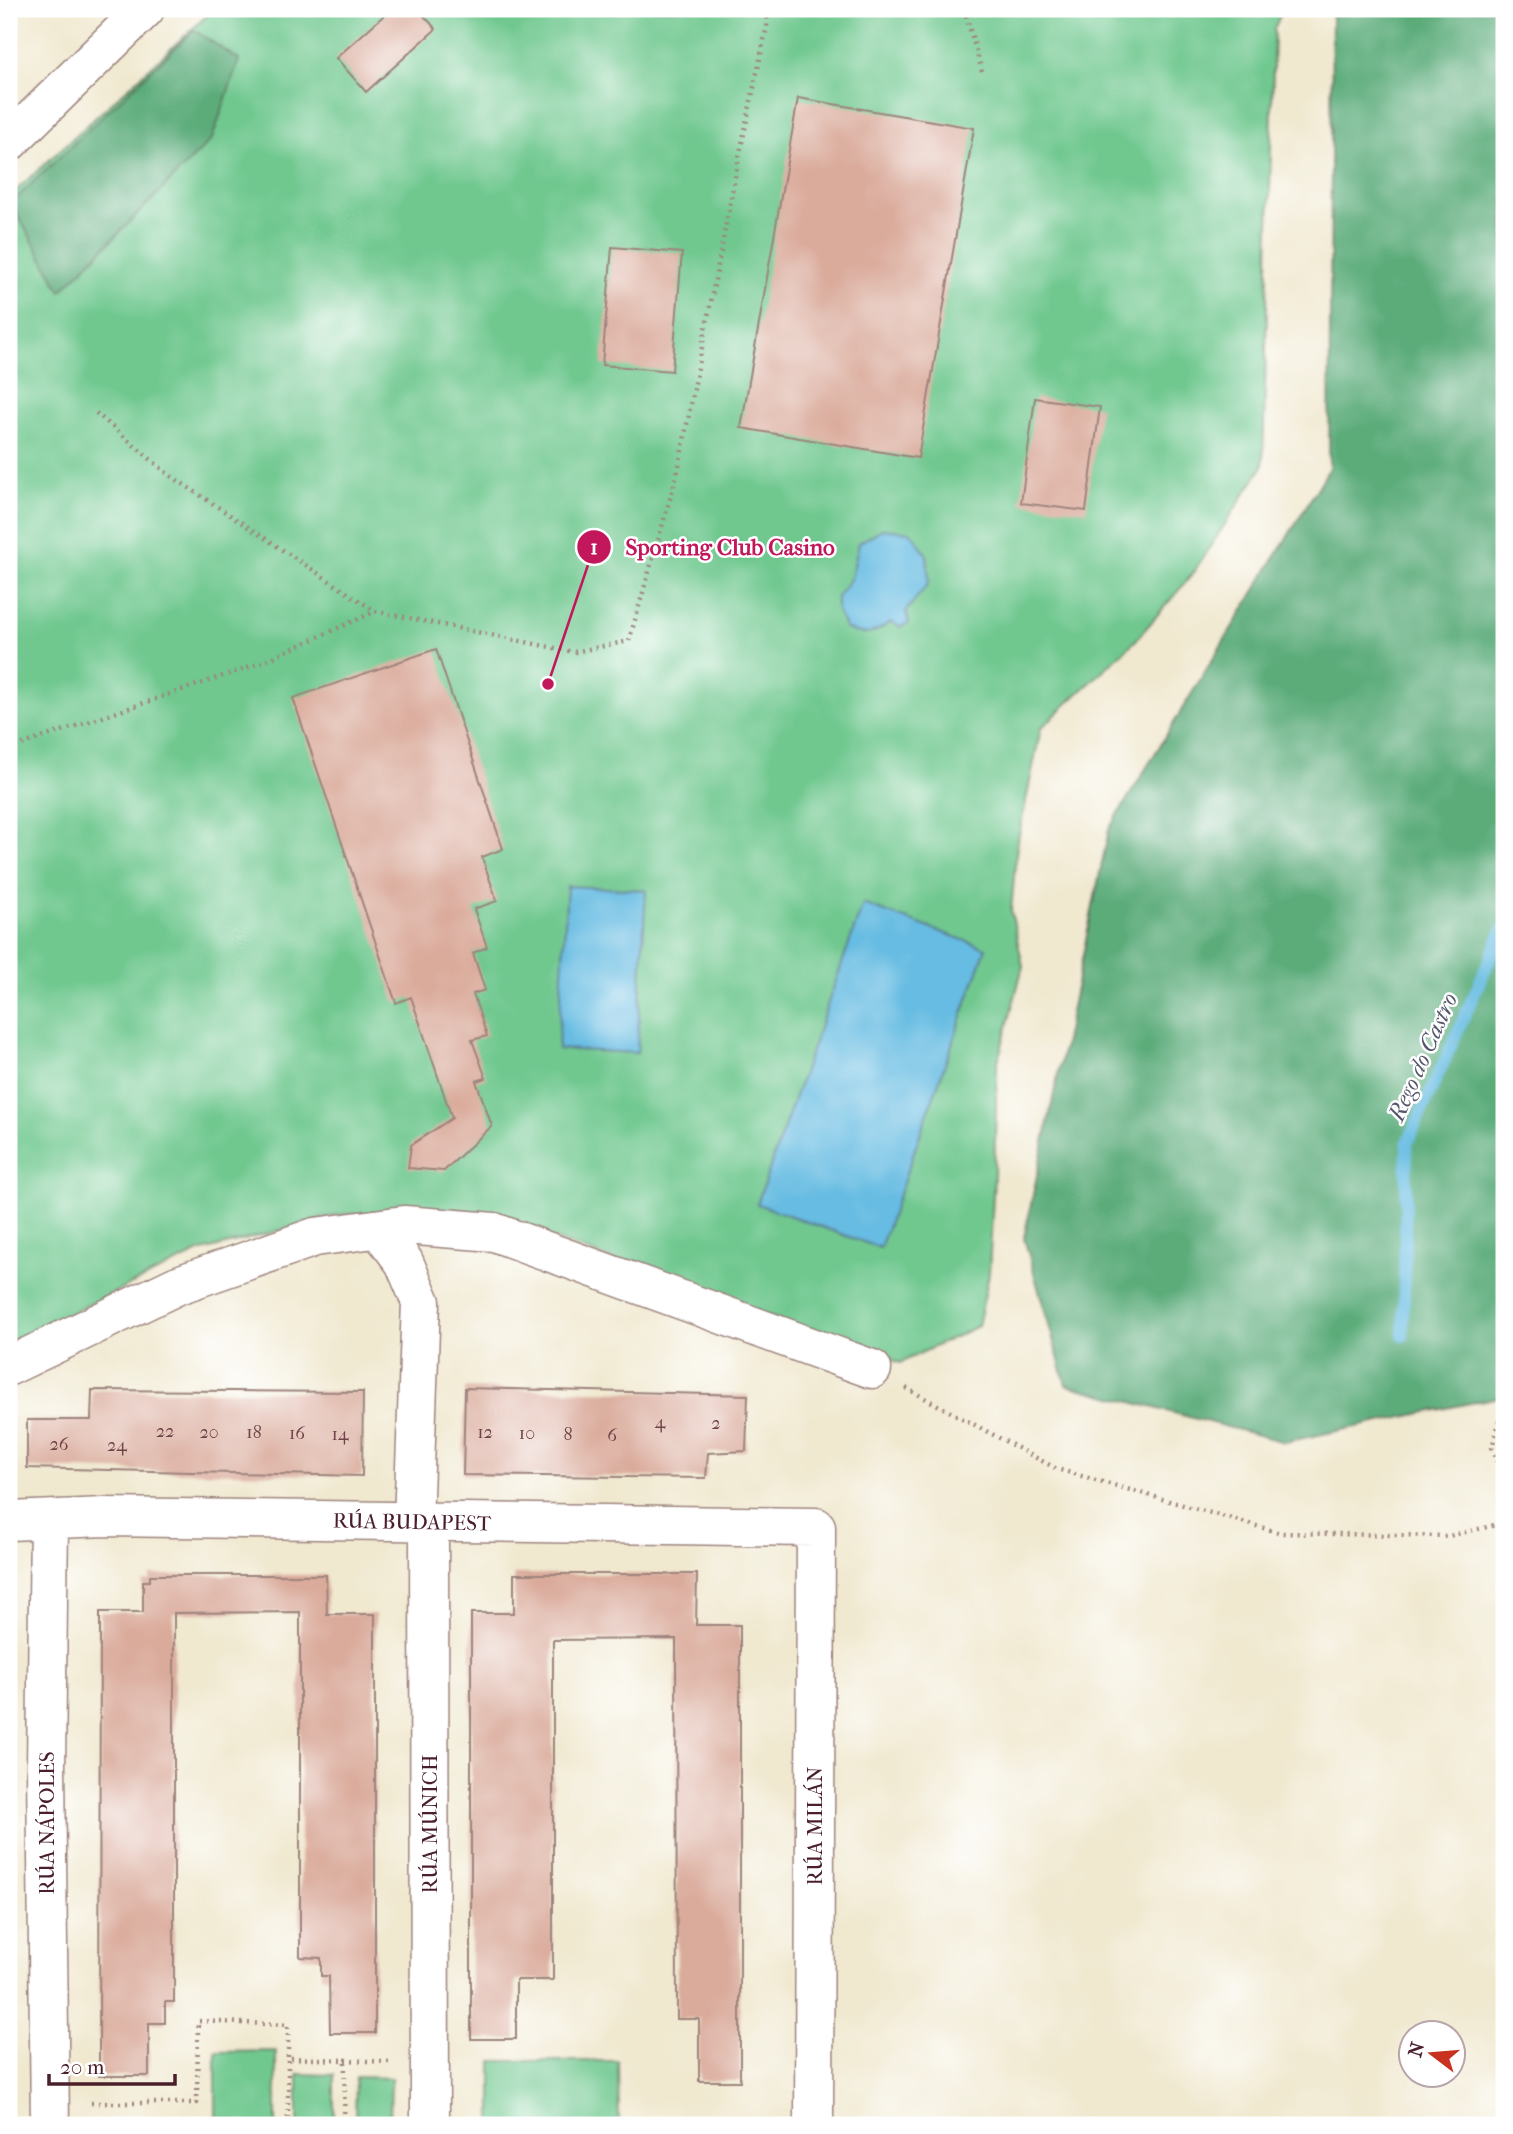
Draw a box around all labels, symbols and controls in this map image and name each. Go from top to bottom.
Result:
callout: Sporting Club Casino [576,525,848,569]
text: Sporting Club Casino [625,534,835,561]
text: 1 [590,535,598,559]
water label: Rego do Castro [1382,989,1463,1127]
house number: 4 [655,1412,666,1433]
house number: 2 [711,1413,721,1434]
house number: 22 [156,1421,174,1442]
house number: 20 [199,1422,219,1443]
house number: 18 [246,1422,262,1443]
house number: 12 [477,1422,493,1443]
house number: 16 [289,1423,305,1444]
house number: 10 [519,1423,535,1444]
house number: 14 [331,1424,349,1445]
house number: 8 [563,1424,573,1445]
house number: 6 [607,1425,617,1446]
house number: 26 [49,1434,69,1455]
house number: 24 [107,1435,127,1456]
street label: RÚA BUDAPEST [333,1509,492,1535]
street label: RÚA NÁPOLES [35,1751,59,1895]
street label: RÚA MÚNICH [418,1754,442,1894]
street label: RÚA MILÁN [803,1766,827,1885]
north arrow [1398,2018,1468,2088]
text: N [1404,2039,1429,2060]
scale bar [49,2043,175,2087]
text: 20 m [60,2055,105,2079]

